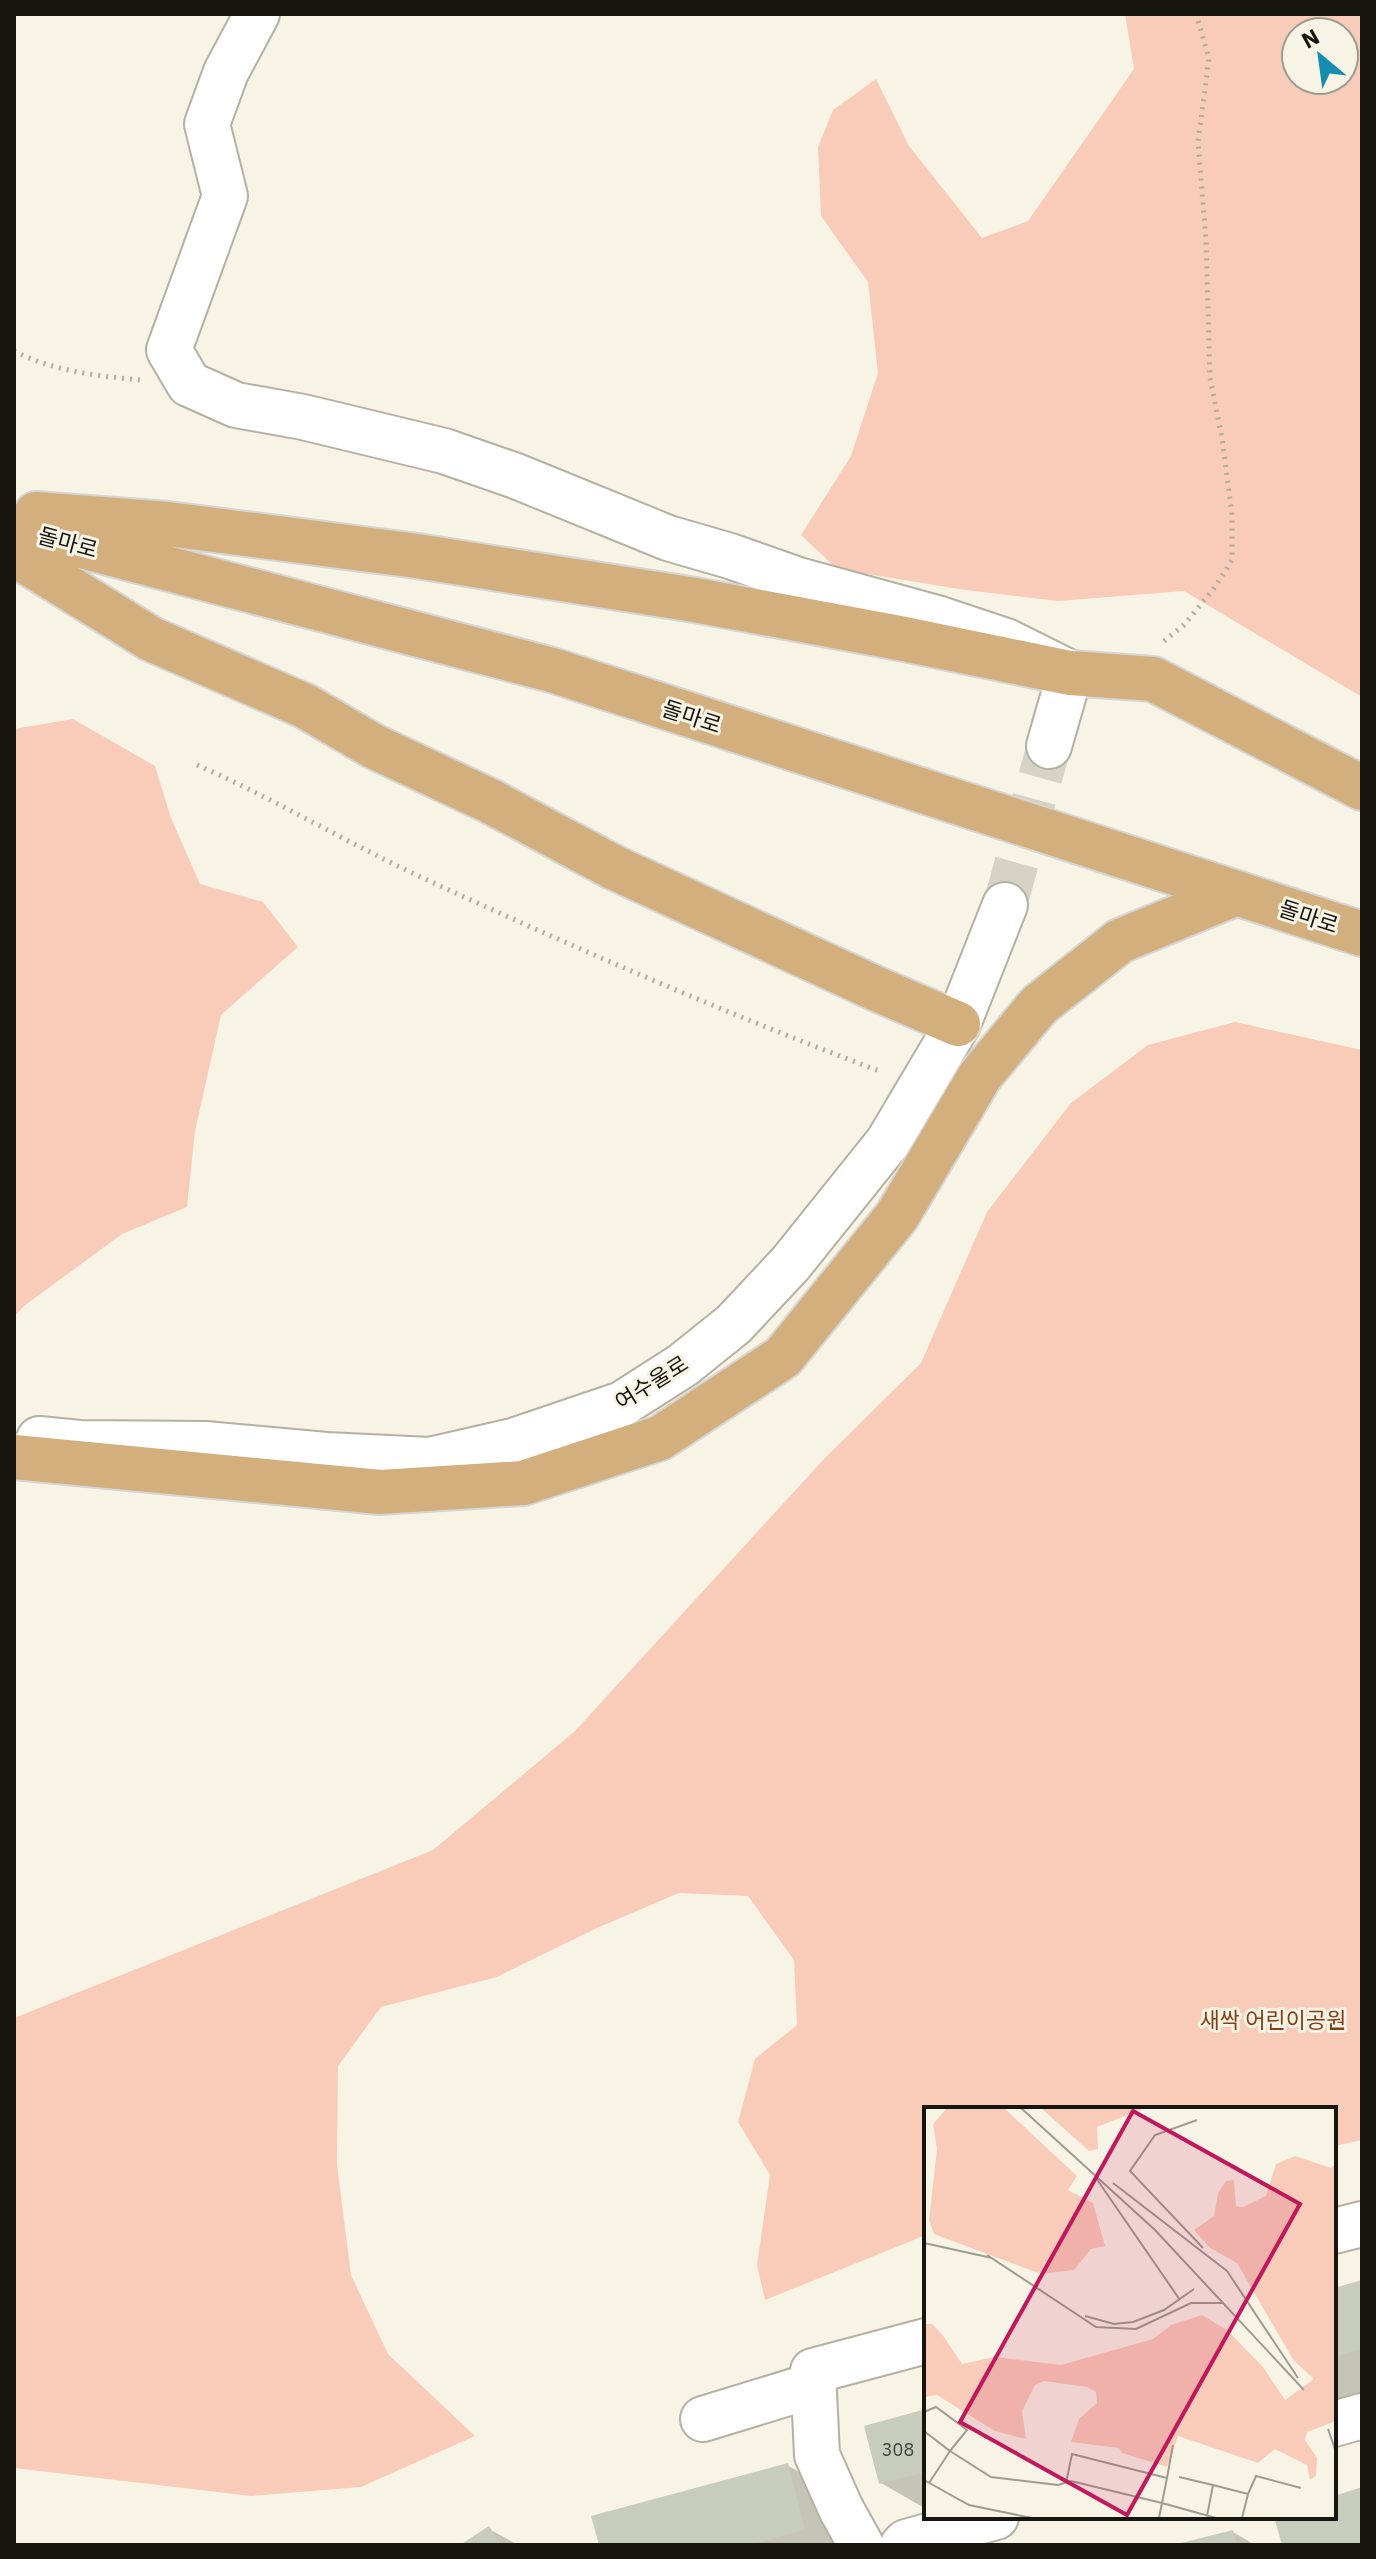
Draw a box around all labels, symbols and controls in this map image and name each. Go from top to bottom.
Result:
north arrow [1280,16,1360,96]
text: N [1296,22,1324,55]
street label: 돌마로 [35,520,101,564]
street label: 돌마로 [659,693,725,739]
street label: 돌마로 [1276,893,1342,939]
street label: 여수울로 [609,1348,693,1416]
park label: 새싹 어린이공원 [1200,2005,1346,2034]
inset map [924,2107,1336,2519]
house number: 308 [882,2438,914,2461]

